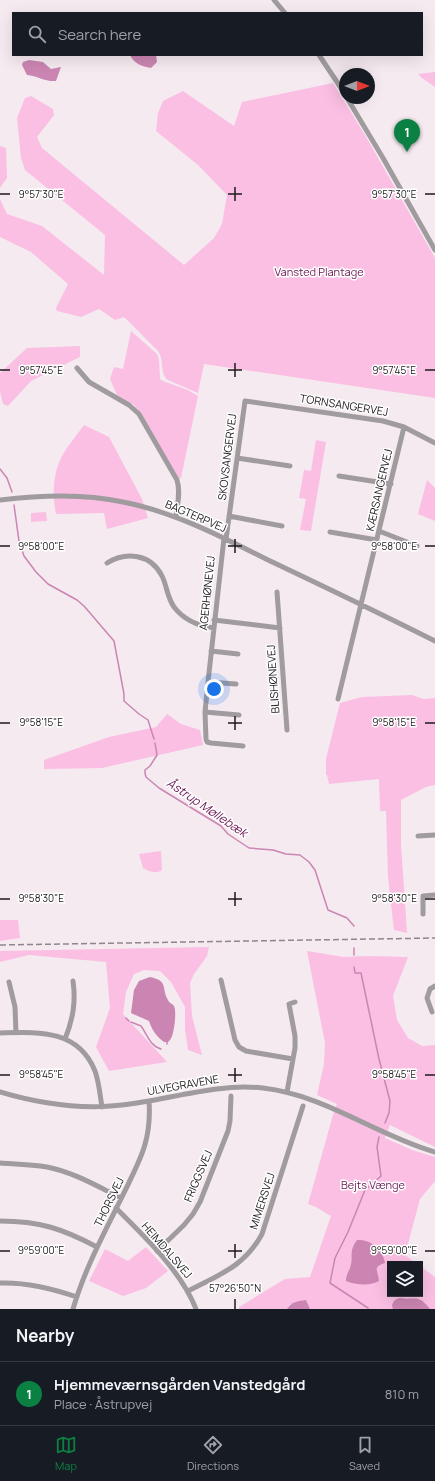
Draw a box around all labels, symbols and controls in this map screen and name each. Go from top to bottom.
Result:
search box [12,12,423,56]
icon: search [26,23,48,45]
text: Search here [58,24,141,45]
north arrow [339,68,375,104]
pin: 1 [394,119,420,152]
text: 9°57'30"E [19,187,64,201]
text: 9°57'30"E [372,187,417,201]
park label: Vansted Plantage [274,264,364,279]
text: 9°57'45"E [19,363,63,377]
text: 9°57'45"E [372,363,416,377]
street label: TORNSANGERVEJ [299,390,389,419]
street label: SKOVSANGERVEJ [214,413,239,501]
street label: KÆRSANGERVEJ [362,447,395,532]
street label: BAGTERPVEJ [163,496,229,535]
text: 9°58'00"E [18,539,64,553]
text: 9°58'00"E [371,539,417,553]
street label: AGERHØNEVEJ [195,555,218,631]
street label: BLISHØNEVEJ [263,644,282,714]
your location [204,679,224,699]
text: 9°58'15"E [19,715,63,729]
text: 9°58'15"E [372,715,416,729]
water label: Åstrup Møllebæk [164,774,253,842]
text: 9°58'30"E [18,891,64,905]
text: 9°58'30"E [371,891,417,905]
text: 9°58'45"E [19,1067,64,1081]
text: 9°58'45"E [372,1067,417,1081]
street label: ULVEGRAVENE [146,1071,220,1098]
street label: FRIGGSVEJ [180,1148,215,1204]
street label: MIMERSVEJ [245,1171,278,1231]
street label: THORSVEJ [90,1174,127,1229]
park label: Bejts Vænge [341,1177,406,1192]
street label: HEIMDALSVEJ [139,1218,196,1281]
text: 9°59'00"E [18,1243,65,1257]
text: 9°59'00"E [371,1243,418,1257]
map controls [387,1261,423,1297]
button: layers [387,1261,423,1297]
text: 57°26'50"N [209,1281,261,1295]
text: Nearby [16,1324,74,1347]
text: Hjemmeværnsgården Vanstedgård [54,1374,305,1395]
text: 1 [26,1385,32,1403]
text: 810 m [385,1385,419,1403]
text: Place · Åstrupvej [54,1395,152,1413]
tab: Map [55,1434,77,1473]
tab: Directions [187,1434,239,1473]
tab: Saved [349,1434,380,1473]

